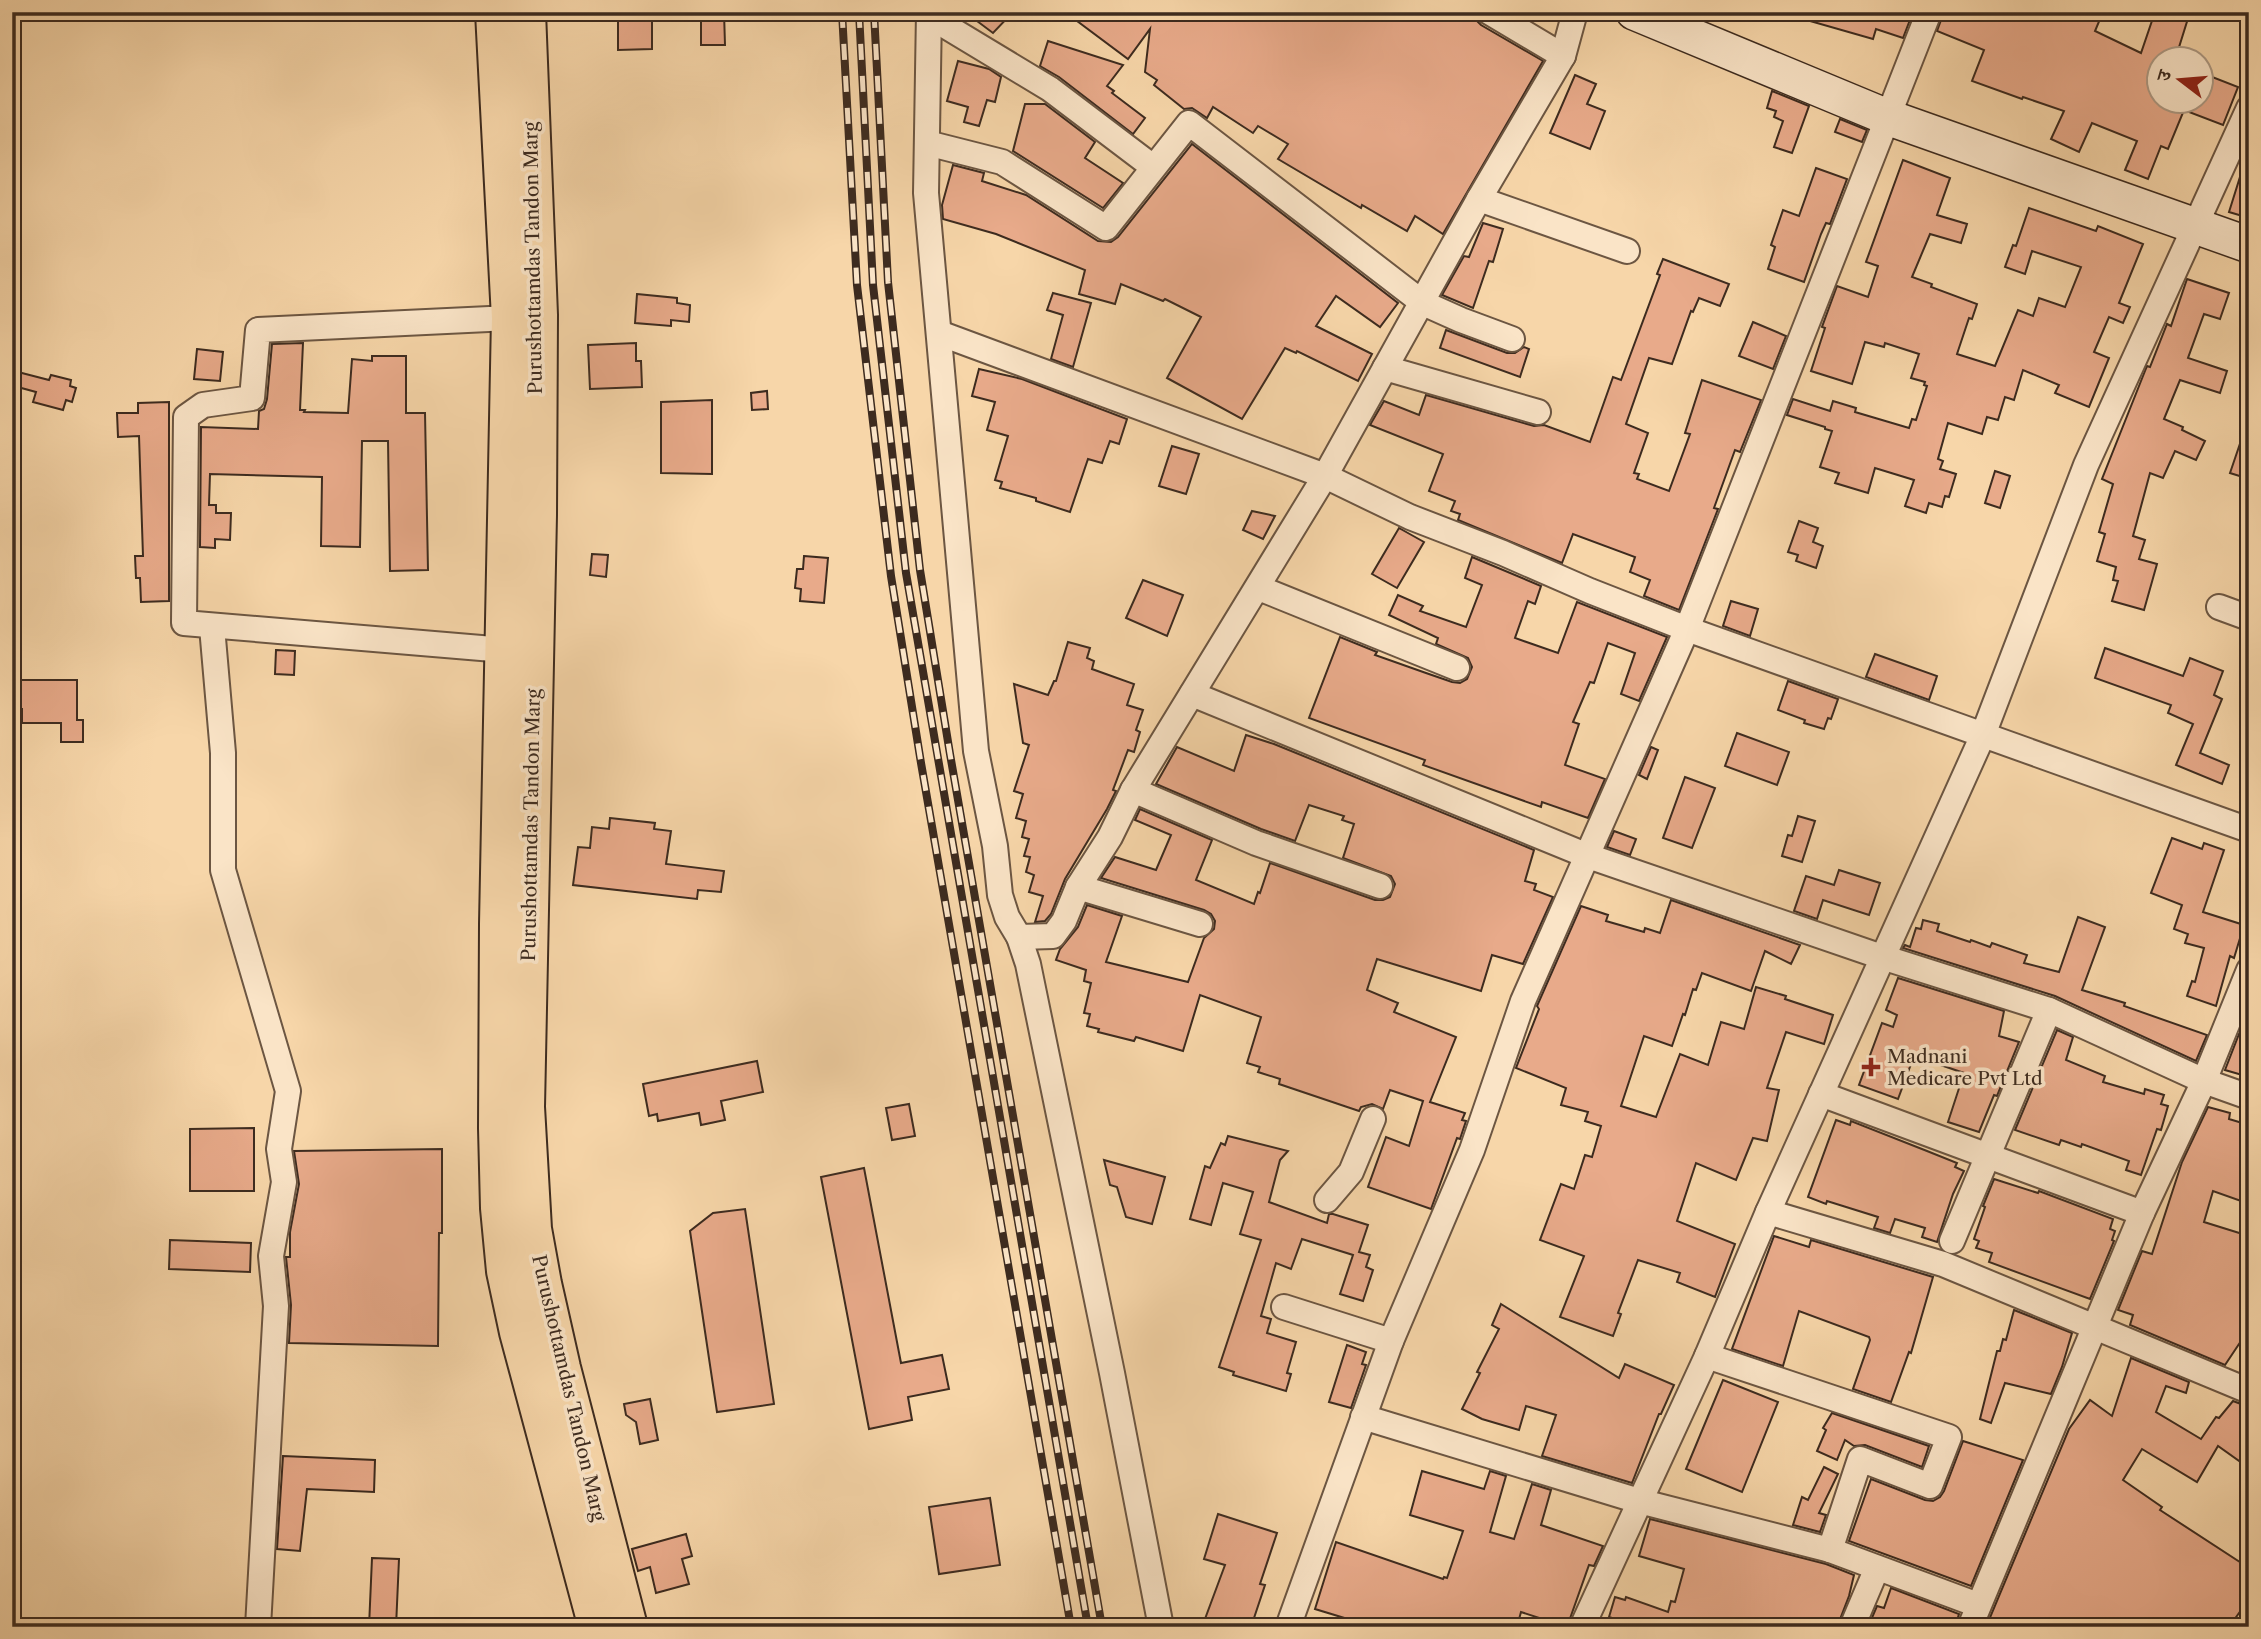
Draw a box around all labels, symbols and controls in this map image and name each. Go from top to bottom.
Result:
north arrow [2146,46,2216,116]
text: उ [2151,66,2177,85]
street label: Purushottamdas Tandon Marg [519,120,547,395]
street label: Purushottamdas Tandon Marg [517,687,545,962]
place label: Madnani Medicare Pvt Ltd [1887,1045,2043,1090]
marker: Madnani Medicare Pvt Ltd [1861,1057,1881,1077]
street label: Purushottamdas Tandon Marg [527,1252,611,1524]

